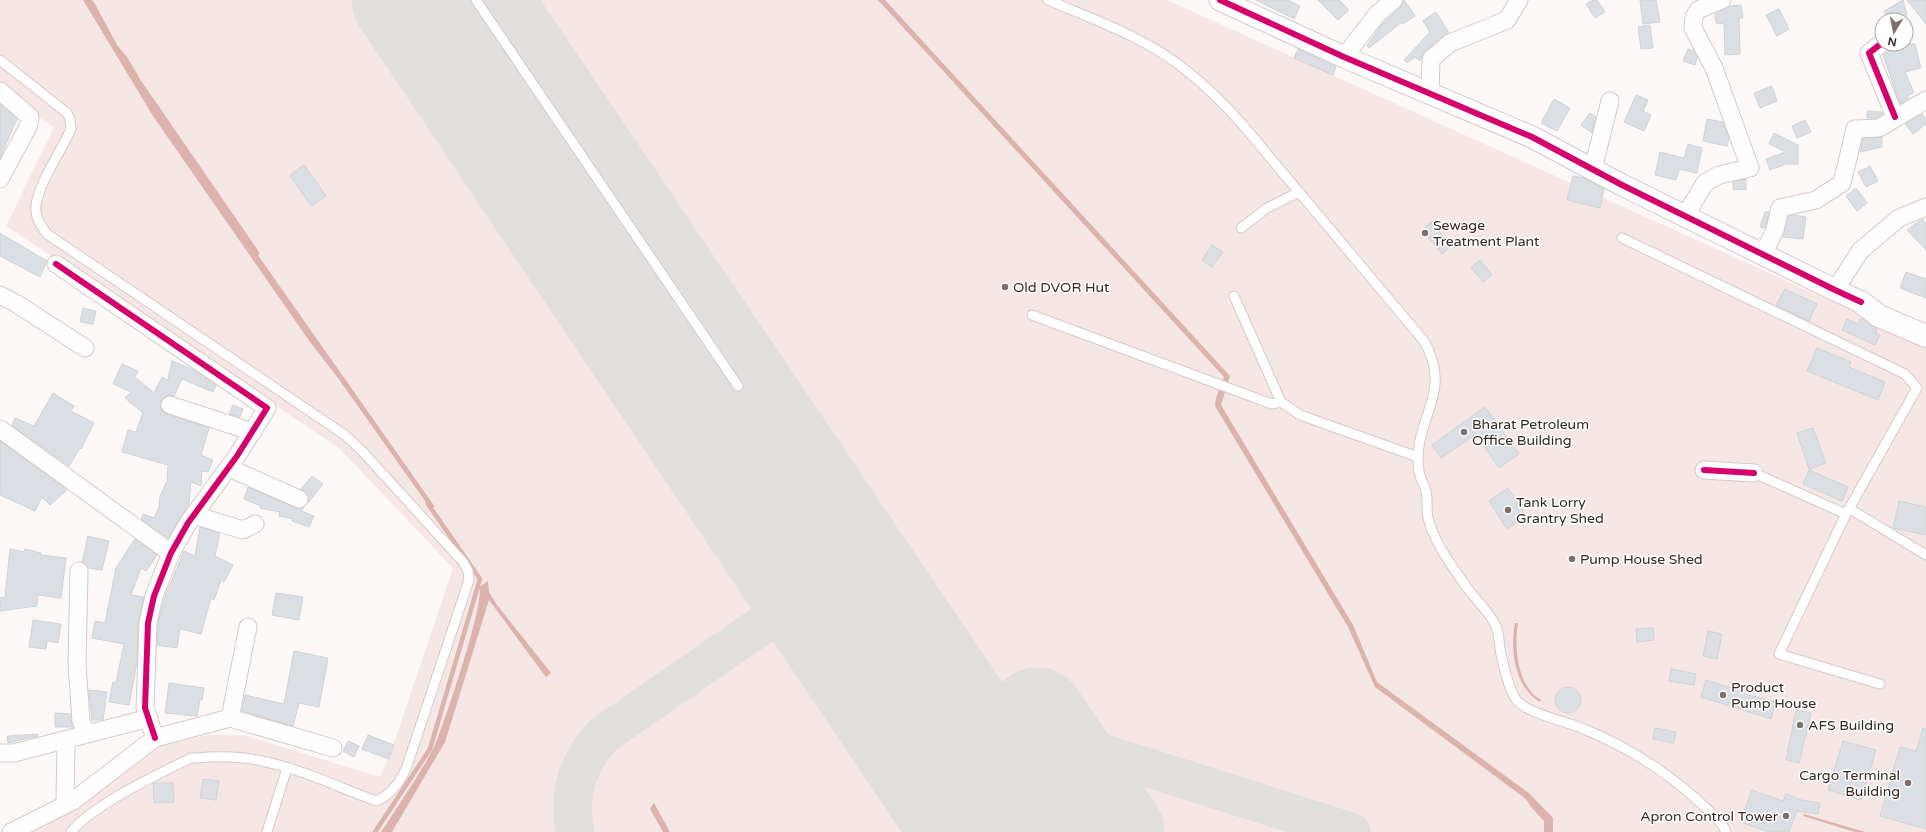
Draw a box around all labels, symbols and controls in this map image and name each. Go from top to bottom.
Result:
north arrow [1874,12,1914,52]
text: N [1887,34,1898,49]
place label: Sewage Treatment Plant [1433,217,1540,250]
marker: Sewage Treatment Plant [1420,228,1430,238]
place label: Old DVOR Hut [1013,279,1110,296]
marker: Old DVOR Hut [1000,282,1010,292]
place label: Bharat Petroleum Office Building [1472,416,1589,449]
marker: Bharat Petroleum Office Building [1459,427,1469,437]
place label: Tank Lorry Grantry Shed [1516,494,1604,527]
marker: Tank Lorry Grantry Shed [1503,505,1513,515]
place label: Pump House Shed [1580,551,1703,568]
marker: Pump House Shed [1567,554,1577,564]
place label: Product Pump House [1731,679,1816,712]
marker: Product Pump House [1718,690,1728,700]
place label: AFS Building [1808,717,1894,734]
marker: AFS Building [1795,720,1805,730]
place label: Cargo Terminal Building [1799,767,1900,800]
marker: Cargo Terminal Building [1903,778,1913,788]
place label: Apron Control Tower [1640,808,1779,825]
marker: Apron Control Tower [1781,811,1791,821]

